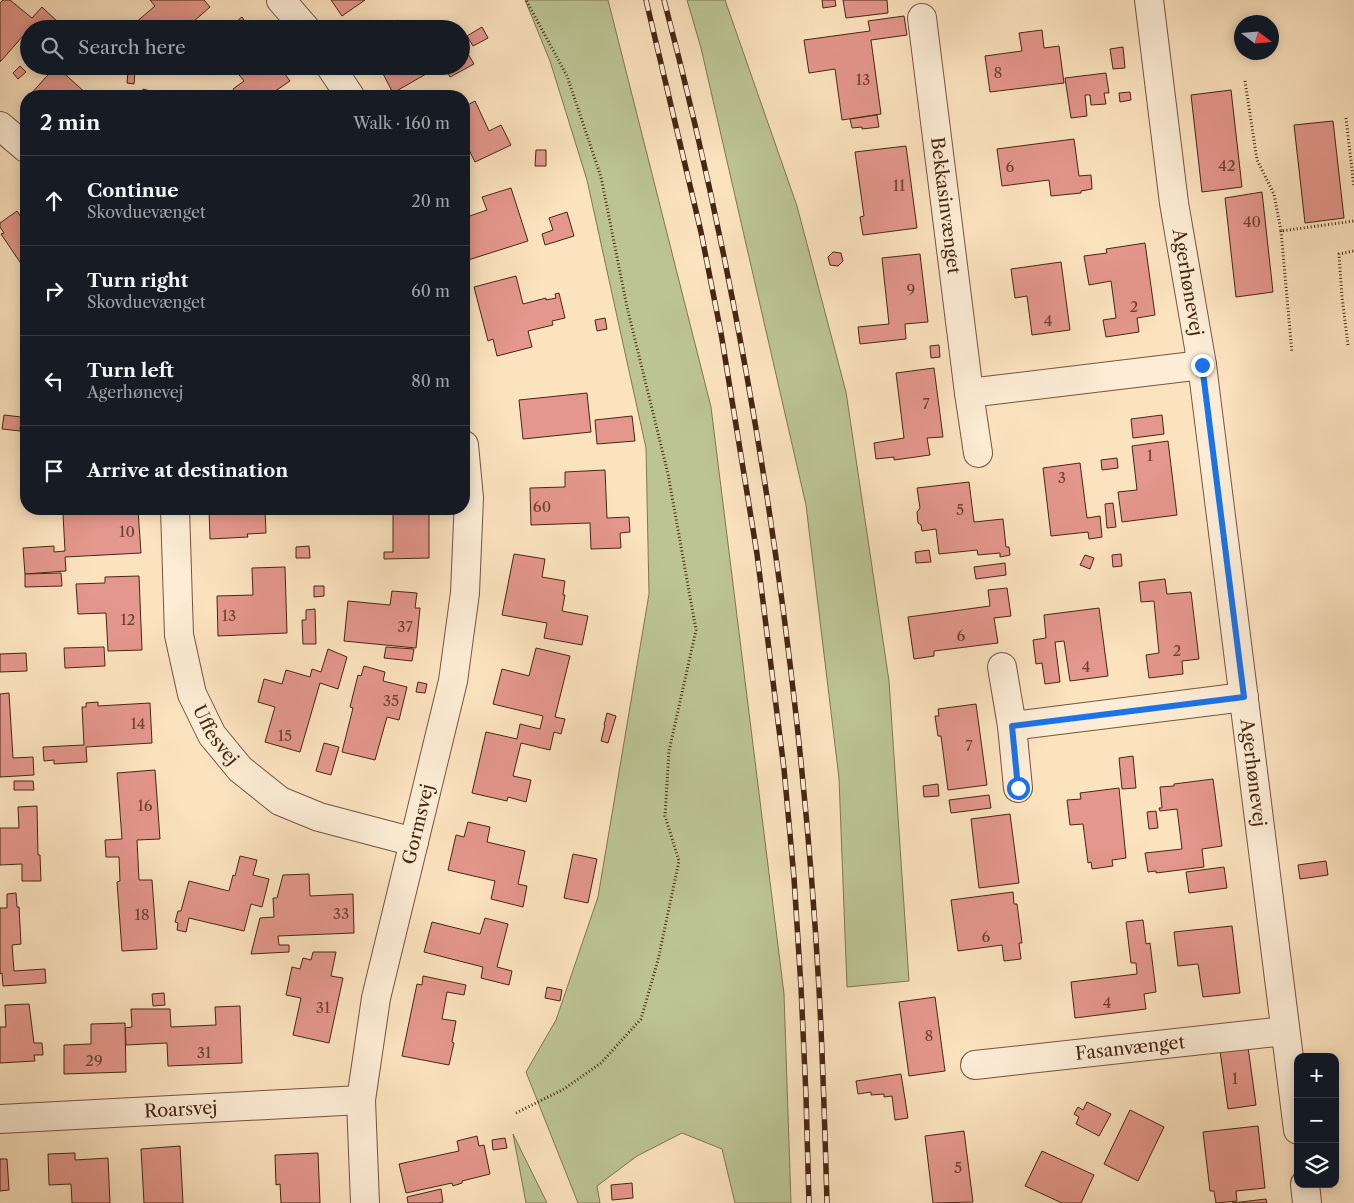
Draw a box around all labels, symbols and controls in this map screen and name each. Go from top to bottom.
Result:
north arrow [1234,15,1279,60]
search box [20,20,470,75]
icon: search [38,34,66,62]
text: Search here [78,36,186,59]
house number: 8 [994,63,1003,82]
house number: 13 [856,70,870,89]
text: 2 min [40,110,100,135]
text: Walk · 160 m [353,113,450,133]
street label: Bekkasinvænget [926,136,965,276]
house number: 42 [1218,156,1236,175]
house number: 6 [1006,157,1015,176]
house number: 11 [893,176,906,195]
text: Continue [87,179,179,202]
icon: ahead [40,187,68,215]
text: 20 m [411,191,450,211]
text: Skovduevænget [87,202,206,222]
house number: 40 [1243,212,1261,231]
street label: Agerhønevej [1167,226,1208,338]
text: Turn right [87,269,188,292]
icon: right [40,277,68,305]
house number: 9 [907,280,915,299]
text: 60 m [411,281,450,301]
text: Skovduevænget [87,292,206,312]
house number: 2 [1130,297,1138,316]
house number: 4 [1044,311,1052,330]
route end [1191,354,1214,377]
text: Turn left [87,359,174,382]
icon: left [40,367,68,395]
text: 80 m [411,371,450,391]
text: Agerhønevej [87,382,183,402]
house number: 7 [922,394,930,413]
house number: 1 [1147,446,1154,465]
icon: arrive [40,457,68,485]
text: Arrive at destination [87,459,288,482]
house number: 3 [1058,468,1066,487]
house number: 60 [533,497,551,516]
house number: 5 [956,500,964,519]
house number: 10 [119,522,135,541]
house number: 13 [222,606,236,625]
house number: 12 [121,610,135,629]
house number: 37 [397,617,413,636]
house number: 6 [957,626,966,645]
house number: 2 [1173,641,1181,660]
house number: 4 [1082,657,1090,676]
house number: 35 [383,691,399,710]
street label: Uffesvej [188,701,243,770]
house number: 14 [131,714,145,733]
street label: Agerhønevej [1235,717,1271,828]
house number: 15 [278,726,292,745]
house number: 7 [965,736,973,755]
route start [1007,777,1030,800]
street label: Gormsvej [398,782,439,867]
house number: 16 [137,796,153,815]
house number: 33 [333,904,349,923]
house number: 18 [134,905,150,924]
house number: 6 [982,927,991,946]
house number: 4 [1103,993,1111,1012]
house number: 31 [316,998,331,1017]
house number: 8 [925,1026,934,1045]
street label: Fasanvænget [1074,1031,1187,1065]
house number: 31 [197,1043,212,1062]
house number: 29 [85,1051,103,1070]
map controls [1294,1053,1339,1188]
button: + [1294,1053,1339,1098]
house number: 1 [1232,1069,1239,1088]
street label: Roarsvej [144,1097,218,1122]
button: − [1294,1098,1339,1143]
button: layers [1294,1143,1339,1188]
house number: 5 [954,1158,962,1177]

